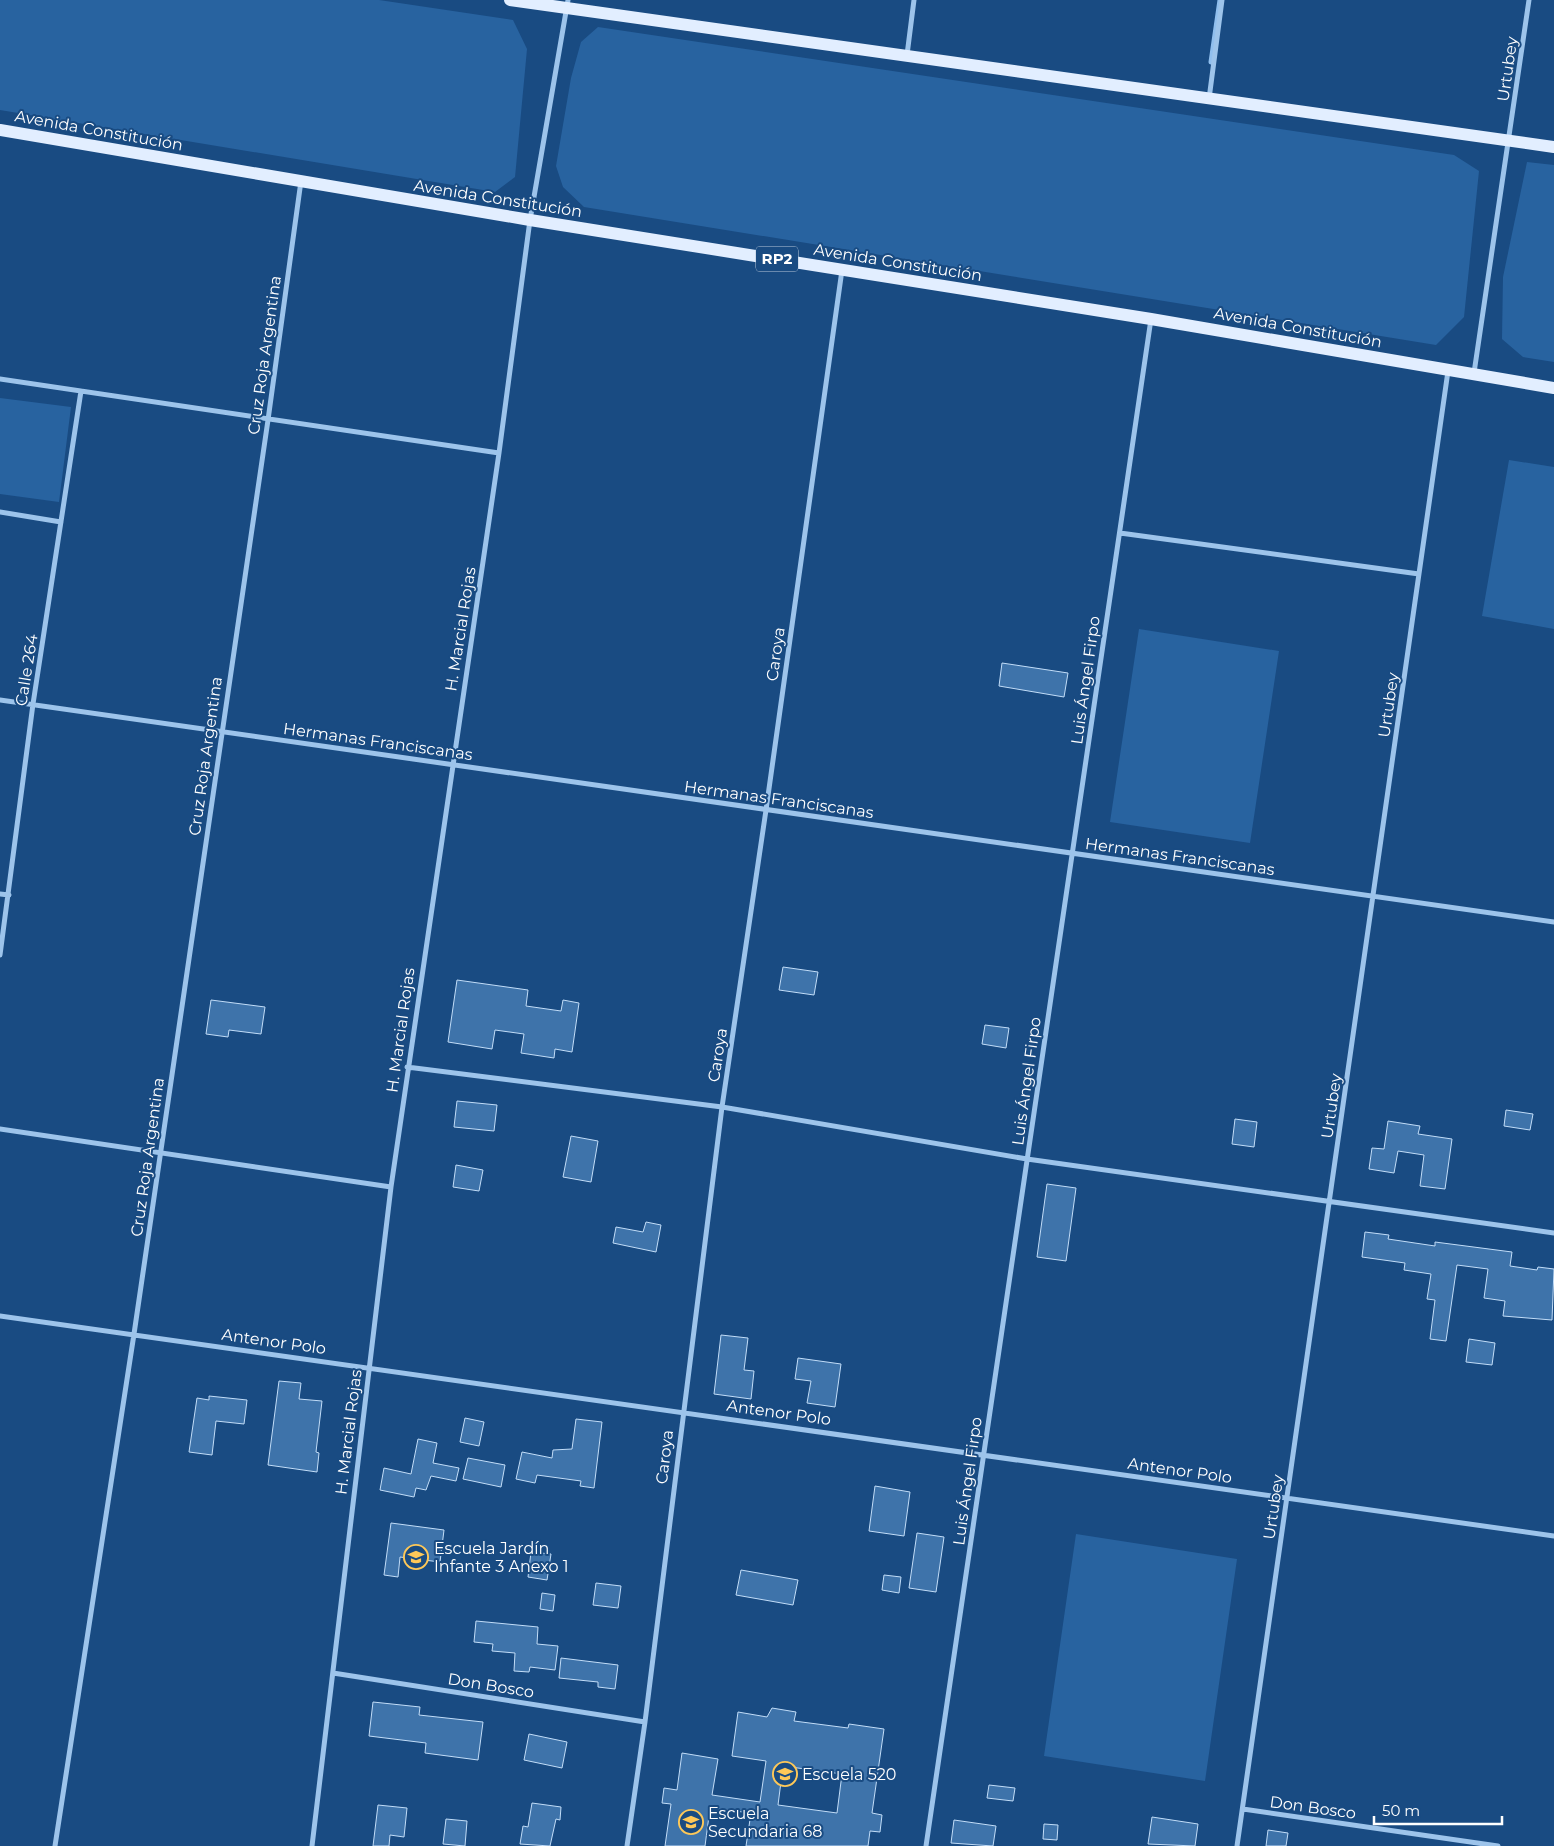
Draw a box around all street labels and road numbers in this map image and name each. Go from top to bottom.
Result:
street label: Urtubey [1494,35,1522,103]
street label: Avenida Constitución [13,106,184,155]
street label: Avenida Constitución [412,176,584,221]
street label: Avenida Constitución [812,240,984,285]
road number: RP2 [756,246,798,272]
street label: Cruz Roja Argentina [244,274,285,436]
street label: Avenida Constitución [1212,303,1383,352]
street label: H. Marcial Rojas [441,565,480,693]
street label: Luis Ángel Firpo [1067,615,1104,745]
street label: Caroya [762,626,789,682]
street label: Calle 264 [11,632,42,707]
street label: Urtubey [1375,671,1403,739]
street label: Cruz Roja Argentina [185,675,226,837]
street label: Hermanas Franciscanas [282,719,474,764]
street label: Hermanas Franciscanas [683,777,875,822]
street label: Hermanas Franciscanas [1084,834,1276,879]
street label: H. Marcial Rojas [382,966,419,1094]
street label: Luis Ángel Firpo [1008,1016,1045,1146]
street label: Caroya [704,1027,731,1083]
street label: Urtubey [1318,1072,1346,1140]
street label: Cruz Roja Argentina [127,1076,168,1238]
street label: Antenor Polo [220,1325,327,1358]
street label: H. Marcial Rojas [331,1368,366,1496]
street label: Antenor Polo [725,1396,832,1429]
street label: Luis Ángel Firpo [949,1416,986,1546]
street label: Caroya [652,1429,677,1485]
street label: Antenor Polo [1126,1454,1233,1487]
street label: Urtubey [1260,1473,1288,1541]
street label: Don Bosco [446,1669,535,1702]
street label: Don Bosco [1269,1792,1357,1823]

